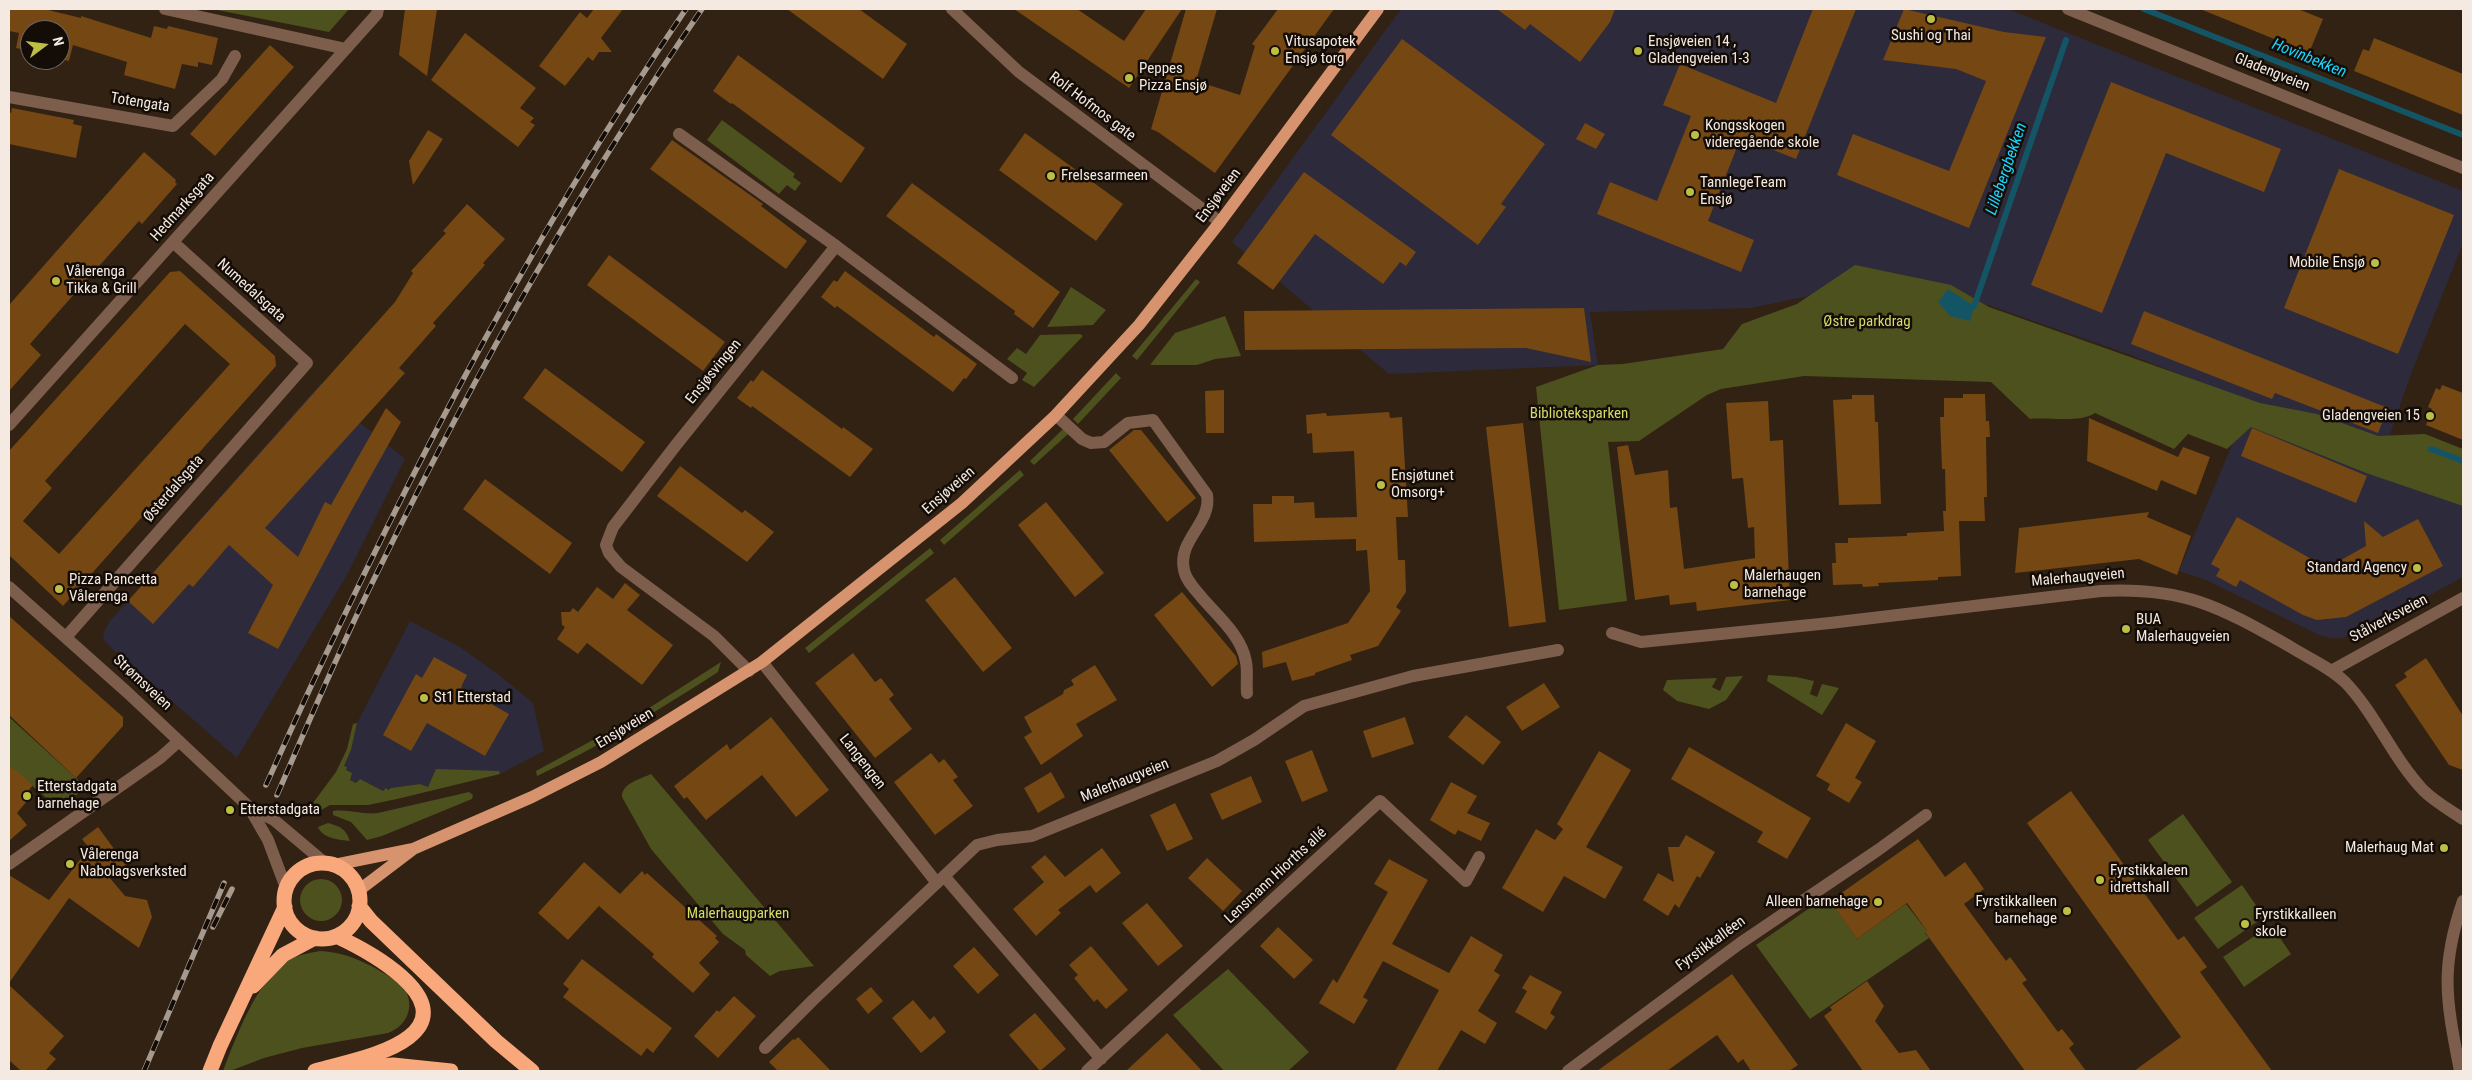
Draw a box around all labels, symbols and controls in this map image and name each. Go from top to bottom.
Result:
marker: Sushi og Thai [1925,13,1937,25]
north arrow [20,20,70,70]
place label: Sushi og Thai [1891,27,1971,45]
place label: Vitusapotek Ensjø torg [1285,33,1356,68]
place label: Ensjøveien 14 , Gladengveien 1-3 [1648,33,1750,68]
text: N [50,35,67,48]
water label: Hovinbekken [2269,35,2349,83]
marker: Vitusapotek Ensjø torg [1269,45,1281,57]
marker: Ensjøveien 14 , Gladengveien 1-3 [1632,45,1644,57]
street label: Gladengveien [2232,50,2312,96]
place label: Peppes Pizza Ensjø [1139,60,1207,95]
street label: Rolf Hofmos gate [1045,69,1139,145]
marker: Peppes Pizza Ensjø [1123,72,1135,84]
street label: Totengata [109,89,171,117]
place label: Kongsskogen videregående skole [1705,117,1819,152]
water label: Lillebergbekken [1982,120,2032,218]
marker: Kongsskogen videregående skole [1689,129,1701,141]
street label: Ensjøveien [1193,165,1245,227]
place label: Frelsesarmeen [1061,167,1148,185]
street label: Hedmarksgata [147,169,219,245]
marker: Frelsesarmeen [1045,170,1057,182]
place label: TannlegeTeam Ensjø [1700,174,1786,209]
marker: TannlegeTeam Ensjø [1684,186,1696,198]
place label: Mobile Ensjø [2289,254,2365,272]
street label: Numedalsgata [213,256,289,326]
marker: Mobile Ensjø [2369,257,2381,269]
place label: Vålerenga Tikka & Grill [66,263,137,298]
marker: Vålerenga Tikka & Grill [50,275,62,287]
park label: Østre parkdrag [1823,313,1911,331]
street label: Ensjøsvingen [682,336,746,408]
park label: Biblioteksparken [1530,405,1628,423]
place label: Gladengveien 15 [2322,407,2420,425]
marker: Gladengveien 15 [2424,410,2436,422]
street label: Østerdalsgata [140,452,208,526]
street label: Ensjøveien [919,463,979,519]
place label: Ensjøtunet Omsorg+ [1391,467,1454,502]
marker: Ensjøtunet Omsorg+ [1375,479,1387,491]
place label: Standard Agency [2307,559,2407,577]
marker: Standard Agency [2411,562,2423,574]
street label: Malerhaugveien [2031,565,2125,591]
place label: Malerhaugen barnehage [1744,567,1821,602]
place label: Pizza Pancetta Vålerenga [69,571,157,606]
marker: Malerhaugen barnehage [1728,579,1740,591]
marker: Pizza Pancetta Vålerenga [53,583,65,595]
street label: Stålverksveien [2347,591,2431,647]
place label: BUA Malerhaugveien [2136,611,2230,646]
marker: BUA Malerhaugveien [2120,623,2132,635]
street label: Strømsveien [109,651,175,715]
place label: St1 Etterstad [434,689,511,707]
marker: St1 Etterstad [418,692,430,704]
street label: Ensjøveien [593,705,657,753]
street label: Langengen [835,731,889,793]
street label: Malerhaugveien [1078,755,1172,807]
place label: Etterstadgata barnehage [37,778,117,813]
marker: Etterstadgata barnehage [21,790,33,802]
place label: Etterstadgata [240,801,320,819]
marker: Etterstadgata [224,804,236,816]
street label: Lensmann Hiorths allé [1221,824,1331,928]
place label: Malerhaug Mat [2345,839,2434,857]
marker: Malerhaug Mat [2438,842,2450,854]
place label: Vålerenga Nabolagsverksted [80,846,187,881]
marker: Vålerenga Nabolagsverksted [64,858,76,870]
place label: Fyrstikkaleen idrettshall [2110,862,2188,897]
marker: Fyrstikkaleen idrettshall [2094,874,2106,886]
place label: Alleen barnehage [1765,893,1868,911]
place label: Fyrstikkalleen barnehage [1976,893,2057,928]
marker: Alleen barnehage [1872,896,1884,908]
park label: Malerhaugparken [687,905,789,923]
marker: Fyrstikkalleen barnehage [2061,905,2073,917]
place label: Fyrstikkalleen skole [2255,906,2336,941]
street label: Fyrstikkalléen [1673,913,1749,975]
marker: Fyrstikkalleen skole [2239,918,2251,930]

